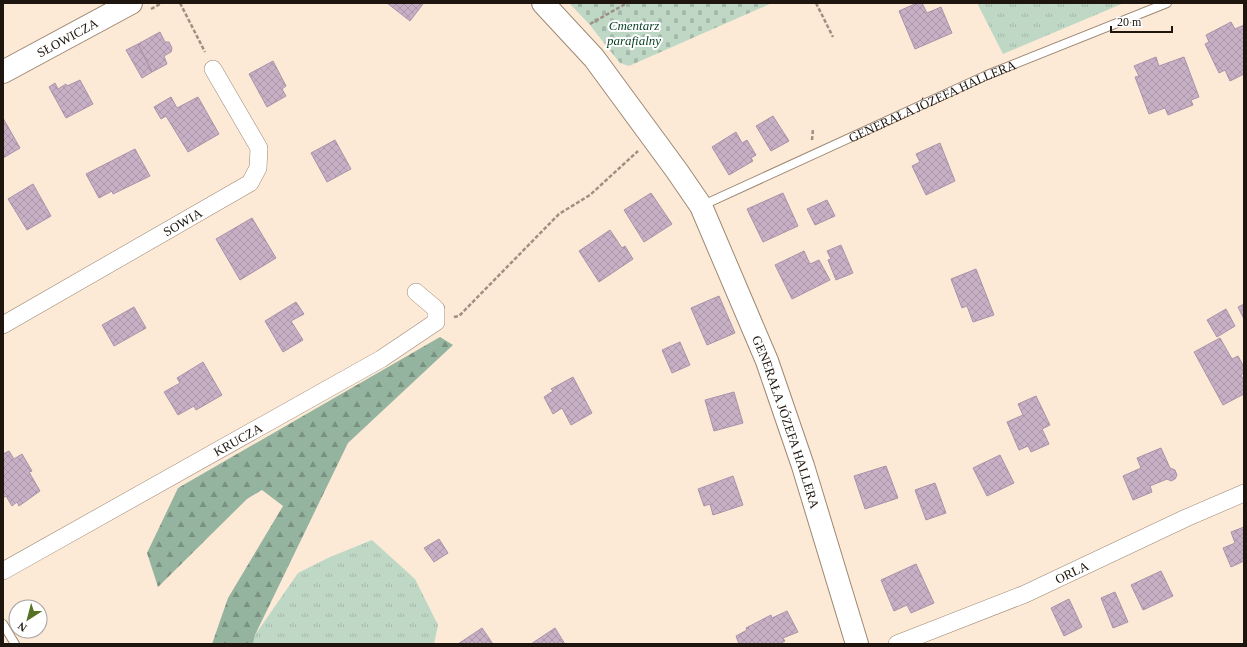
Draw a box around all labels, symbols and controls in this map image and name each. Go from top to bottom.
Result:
scale bar [1111,8,1172,34]
street label: SŁOWICZA [34,15,101,60]
text: 20 m [1117,15,1142,29]
park label: Cmentarz parafialny [606,18,661,48]
street label: GENERAŁA JÓZEFA HALLERA [846,57,1019,145]
street label: SOWIA [160,205,205,239]
street label: GENERAŁA JÓZEFA HALLERA [749,333,823,511]
street label: KRUCZA [211,420,265,459]
street label: ORLA [1053,558,1092,587]
north arrow [8,599,48,639]
text: N [15,620,29,634]

